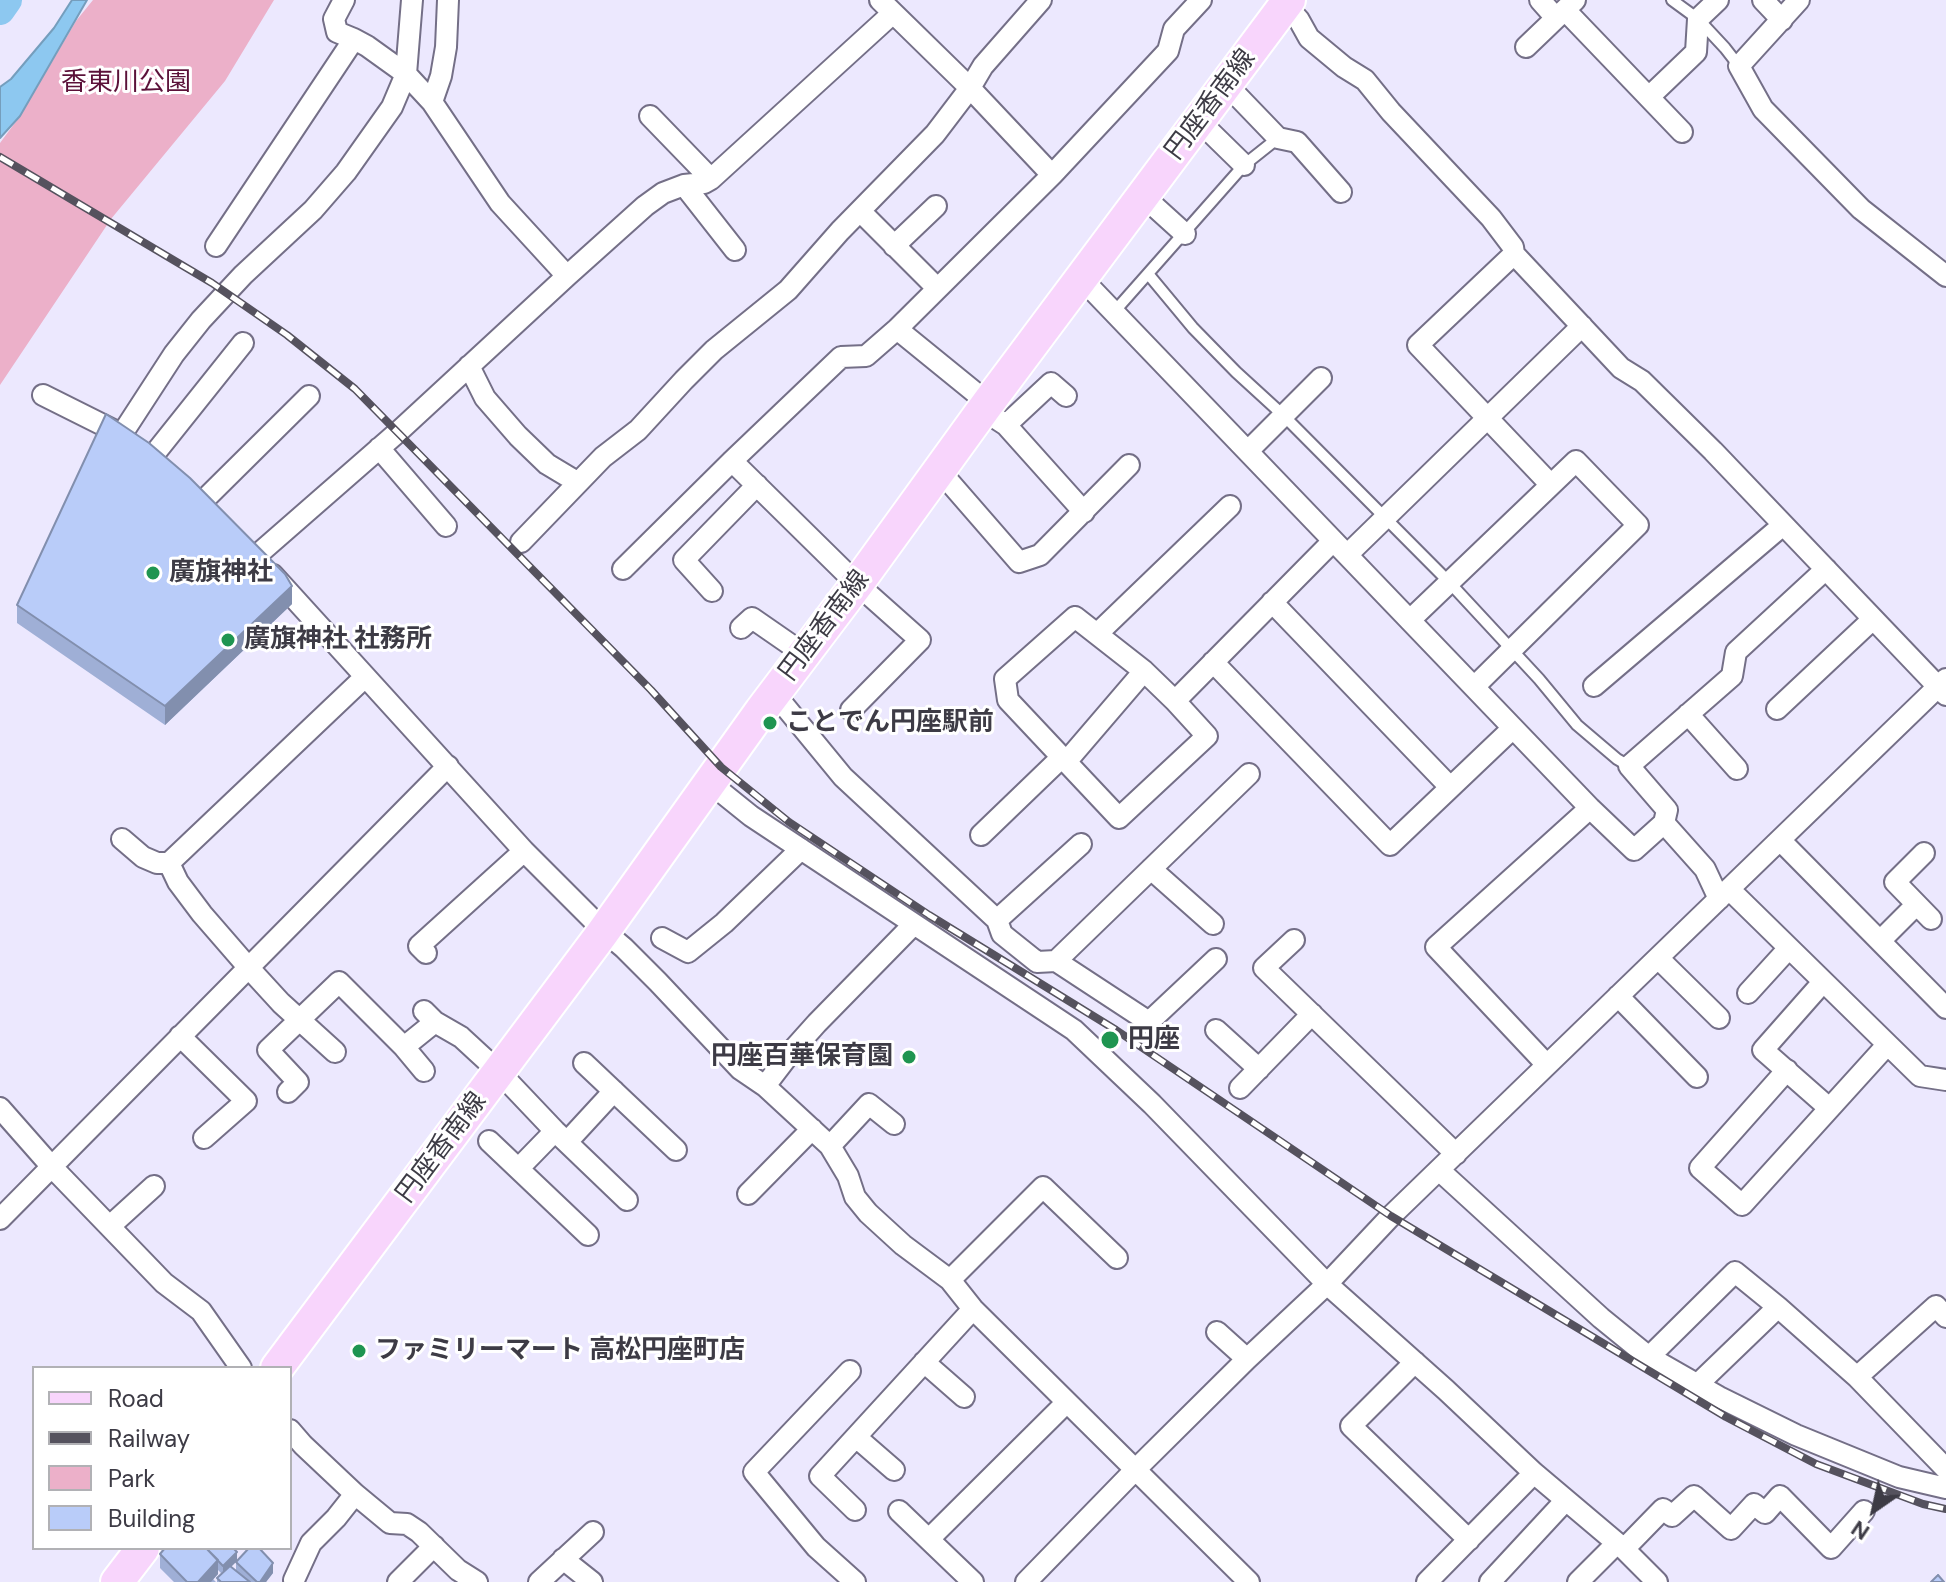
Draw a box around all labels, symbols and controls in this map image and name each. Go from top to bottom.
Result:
street label: 円座香南線 [1159,44,1263,166]
park label: 香東川公園 [61,67,191,99]
place label: 廣旗神社 [169,557,273,589]
marker: 廣旗神社 [144,564,162,582]
street label: 円座香南線 [773,565,877,687]
place label: 廣旗神社 社務所 [244,624,432,656]
marker: 廣旗神社 社務所 [219,631,237,649]
place label: ことでん円座駅前 [786,707,994,739]
marker: ことでん円座駅前 [761,714,779,732]
place label: 円座 [1128,1024,1180,1056]
marker: 円座 [1099,1029,1121,1051]
place label: 円座百華保育園 [711,1041,893,1073]
marker: 円座百華保育園 [900,1048,918,1066]
street label: 円座香南線 [390,1087,494,1209]
place label: ファミリーマート 高松円座町店 [375,1335,745,1367]
marker: ファミリーマート 高松円座町店 [350,1342,368,1360]
legend [32,1366,292,1550]
text: Road [108,1383,164,1414]
text: Railway [108,1423,190,1454]
text: Park [108,1463,155,1494]
north arrow [1834,1470,1914,1550]
text: Building [108,1503,195,1534]
text: N [1846,1514,1875,1547]

